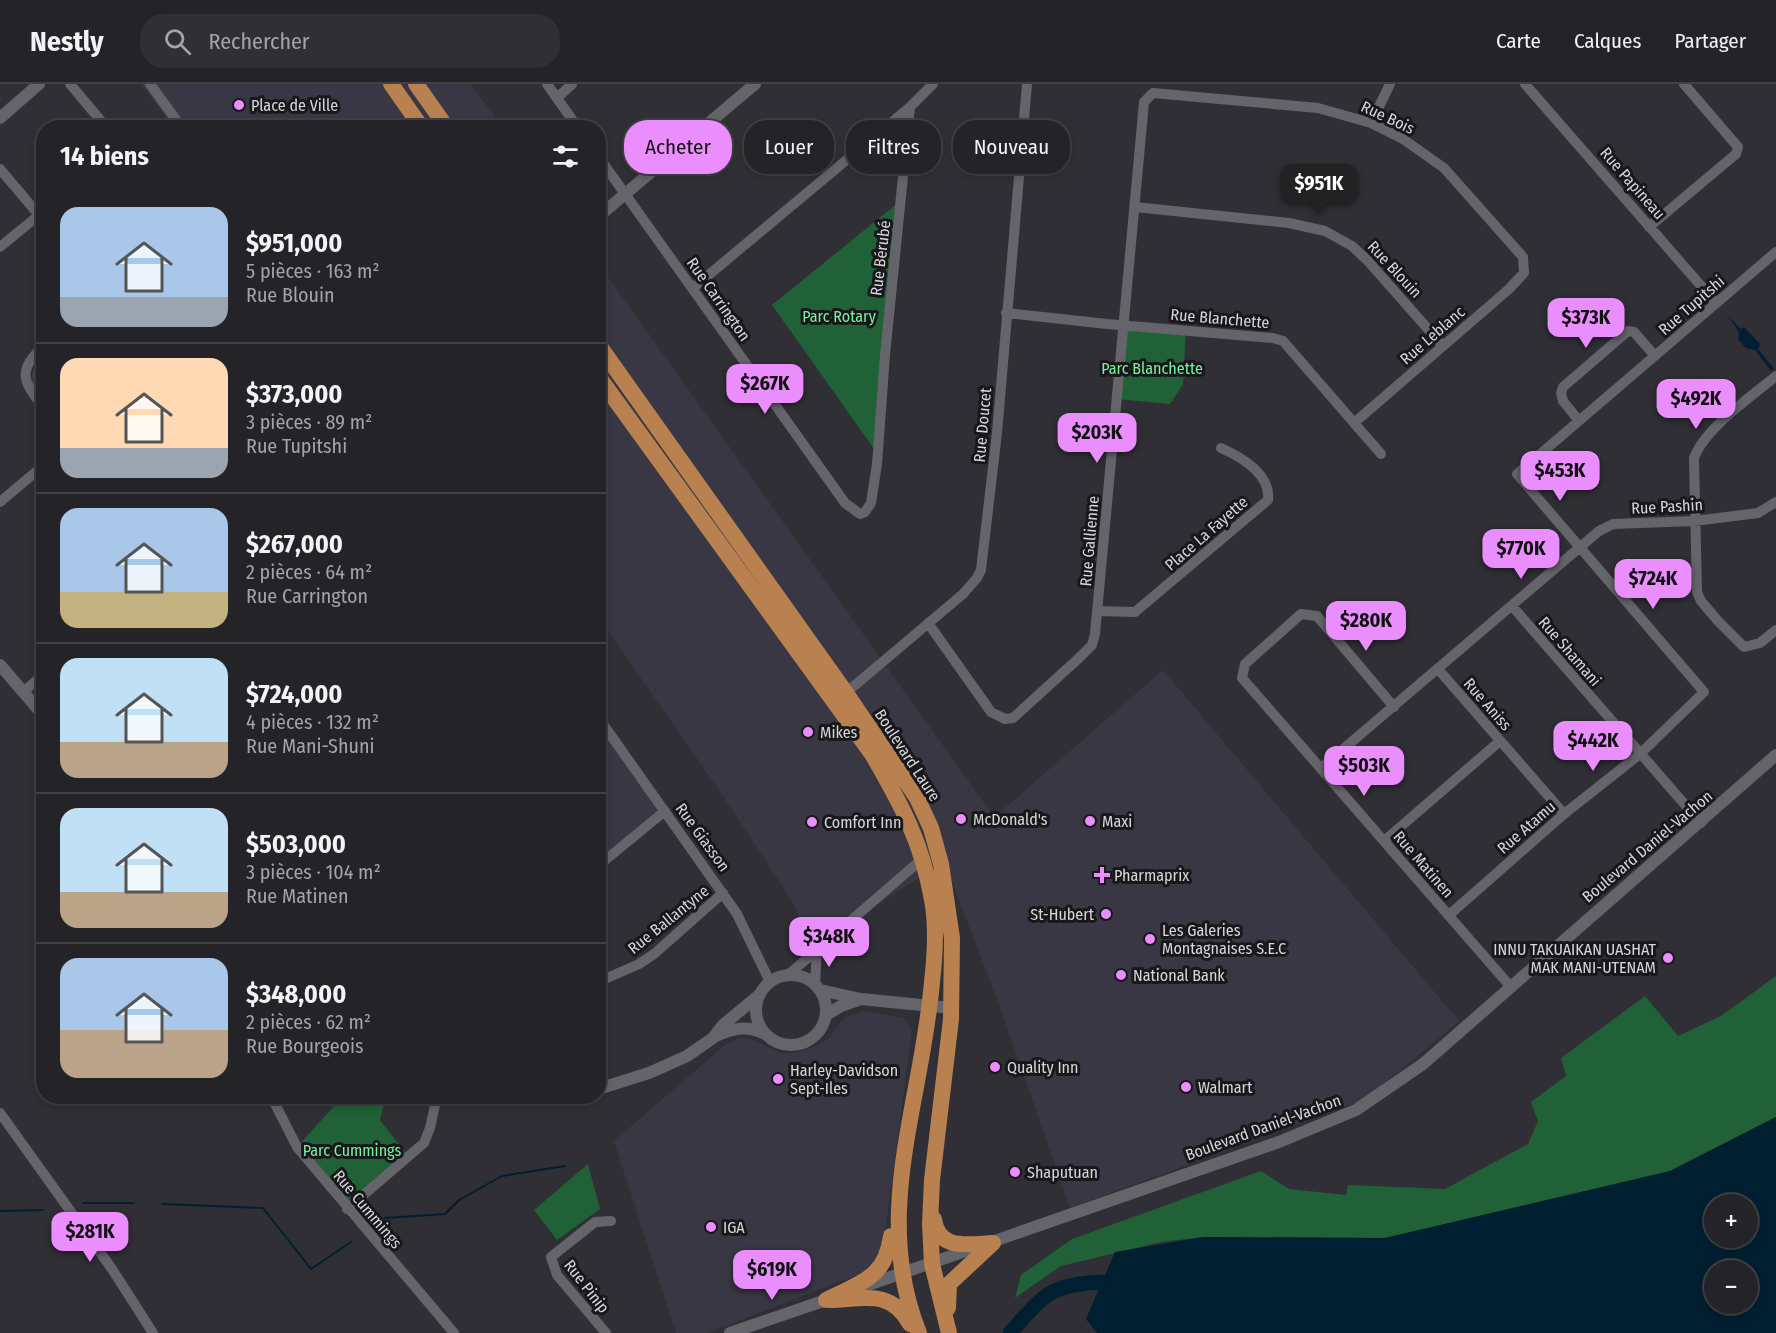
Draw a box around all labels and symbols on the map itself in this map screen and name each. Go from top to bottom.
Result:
place label: Place de Ville [251,96,338,115]
street label: Rue Bois [1358,97,1418,138]
marker: Place de Ville [232,98,246,112]
street label: Rue Papineau [1596,143,1669,223]
pin: $951K [1277,164,1361,215]
street label: Rue Bérubé [866,219,895,297]
street label: Rue Blouin [1364,237,1426,302]
street label: Rue Carrington [683,254,754,345]
street label: Rue Tupitshi [1655,272,1728,339]
pin: $373K [1544,298,1628,349]
street label: Rue Leblanc [1396,302,1469,369]
street label: Rue Blanchette [1170,305,1270,332]
park label: Parc Rotary [802,307,877,326]
park label: Parc Blanchette [1101,359,1203,378]
pin: $267K [723,364,807,415]
pin: $492K [1654,379,1738,430]
street label: Rue Doucet [970,386,995,463]
pin: $203K [1055,413,1139,464]
pin: $453K [1518,451,1602,502]
street label: Place La Fayette [1161,492,1252,575]
street label: Rue Gallienne [1076,495,1103,587]
street label: Rue Pashin [1631,495,1703,518]
pin: $770K [1479,529,1563,580]
pin: $724K [1611,559,1695,610]
pin: $280K [1324,601,1408,652]
street label: Rue Shamani [1534,613,1605,690]
street label: Rue Aniss [1460,674,1516,735]
street label: Boulevard Laure [871,706,944,805]
pin: $442K [1551,721,1635,772]
place label: Mikes [820,723,858,742]
marker: Mikes [801,725,815,739]
pin: $503K [1322,746,1406,797]
street label: Boulevard Daniel-Vachon [1578,786,1716,906]
street label: Rue Atamu [1493,797,1559,858]
street label: Rue Giasson [671,799,734,875]
place label: McDonald's [973,810,1048,829]
marker: McDonald's [954,812,968,826]
place label: Maxi [1102,812,1132,831]
place label: Comfort Inn [824,813,901,832]
marker: Maxi [1083,814,1097,828]
marker: Comfort Inn [805,815,819,829]
street label: Rue Matinen [1390,827,1458,902]
place label: Pharmaprix [1114,866,1189,885]
marker: Pharmaprix [1095,868,1109,882]
street label: Rue Ballantyne [624,881,713,958]
place label: St-Hubert [1030,905,1095,924]
marker: St-Hubert [1099,907,1113,921]
pin: $348K [787,917,871,968]
place label: Les Galeries Montagnaises S.E.C [1162,921,1286,958]
marker: Les Galeries Montagnaises S.E.C [1143,932,1157,946]
place label: INNU TAKUAIKAN UASHAT MAK MANI-UTENAM [1493,940,1657,977]
marker: INNU TAKUAIKAN UASHAT MAK MANI-UTENAM [1661,951,1675,965]
place label: National Bank [1133,966,1225,985]
marker: National Bank [1114,968,1128,982]
place label: Quality Inn [1007,1058,1079,1077]
marker: Quality Inn [988,1060,1002,1074]
place label: Harley-Davidson Sept-Iles [790,1061,898,1098]
marker: Harley-Davidson Sept-Iles [771,1072,785,1086]
place label: Walmart [1198,1078,1253,1097]
marker: Walmart [1179,1080,1193,1094]
street label: Boulevard Daniel-Vachon [1183,1090,1344,1164]
park label: Parc Cummings [303,1141,401,1160]
place label: Shaputuan [1027,1163,1098,1182]
marker: Shaputuan [1008,1165,1022,1179]
street label: Rue Cummings [329,1166,406,1252]
pin: $281K [48,1212,132,1263]
place label: IGA [723,1218,745,1237]
marker: IGA [704,1220,718,1234]
pin: $619K [730,1250,814,1301]
street label: Rue Pinip [560,1256,613,1317]

